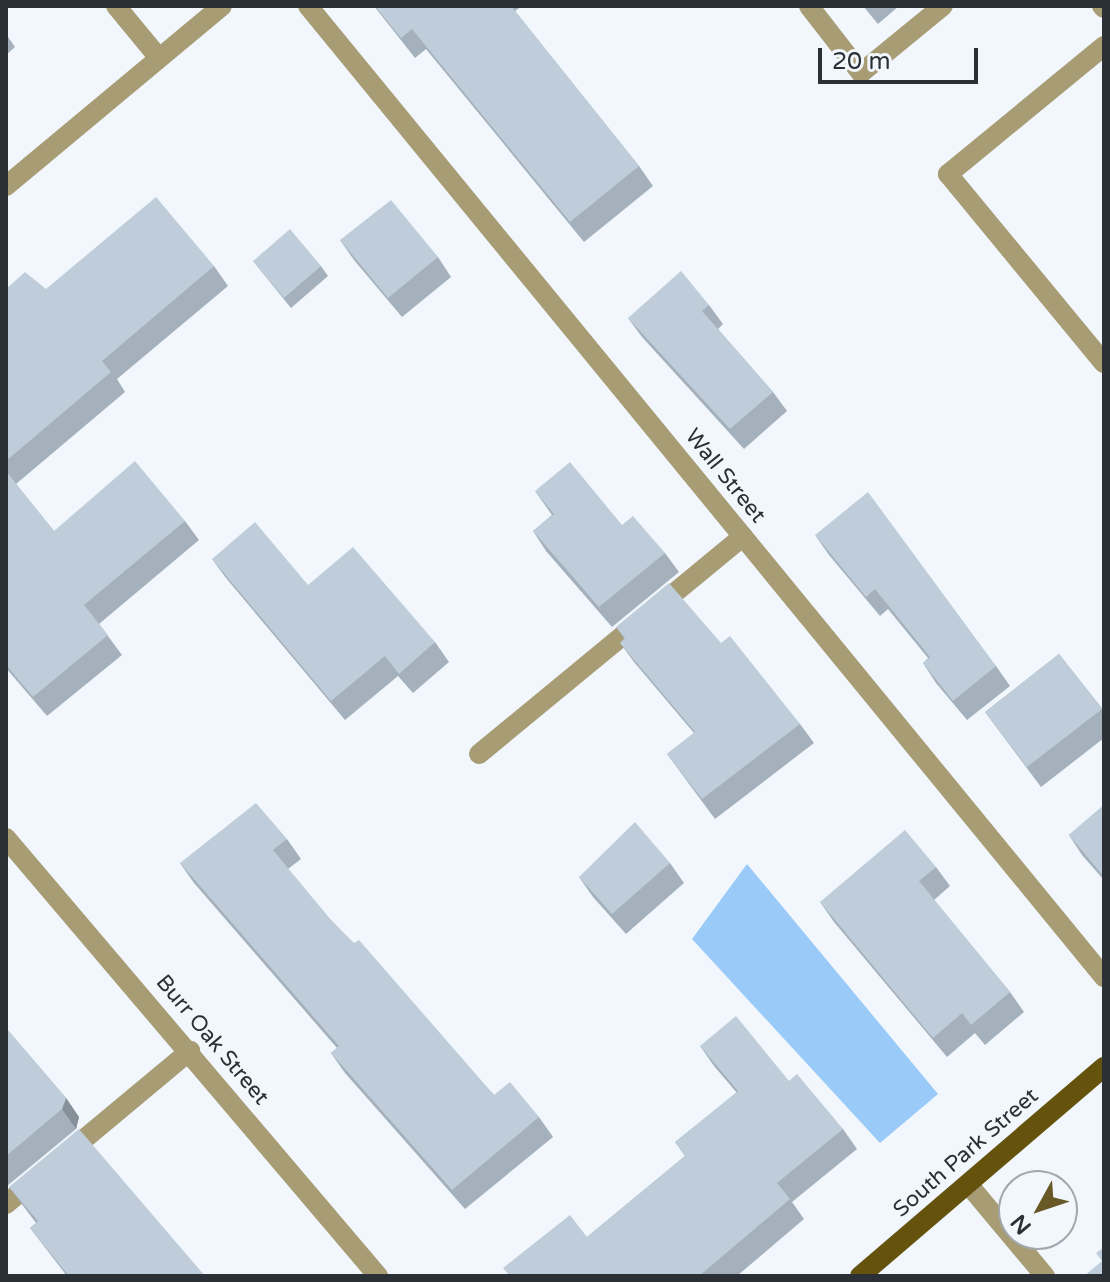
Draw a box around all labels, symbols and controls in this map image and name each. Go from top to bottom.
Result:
scale bar [822,32,982,82]
text: 20 m [832,47,890,76]
street label: Wall Street [679,424,771,528]
street label: Burr Oak Street [150,970,274,1110]
street label: South Park Street [888,1083,1044,1223]
north arrow [998,1170,1078,1250]
text: N [1006,1209,1037,1239]

